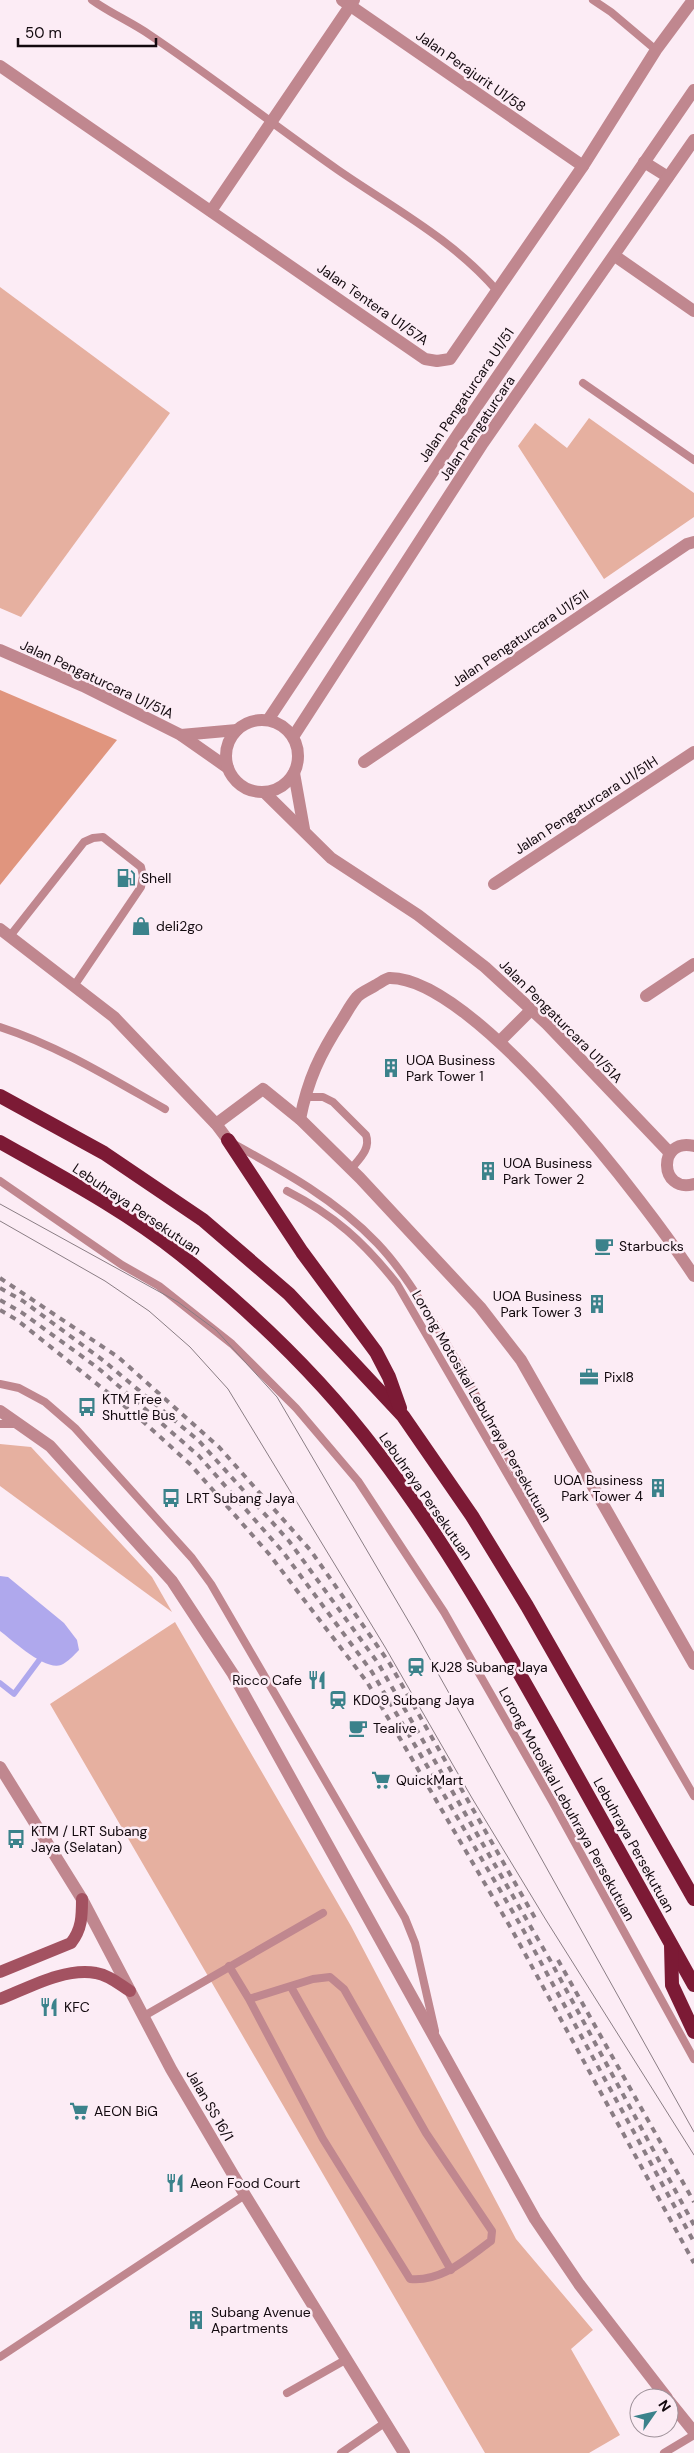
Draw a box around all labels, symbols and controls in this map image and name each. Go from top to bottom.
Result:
scale bar [18,15,155,47]
text: 50 m [25,23,62,43]
street label: Jalan Perajurit U1/58 [412,26,530,116]
street label: Jalan Tentera U1/57A [314,259,432,349]
street label: Jalan Pengaturcara U1/51 [415,325,517,465]
street label: Jalan Pengaturcara [436,372,518,484]
street label: Jalan Pengaturcara U1/51I [448,585,592,691]
street label: Jalan Pengaturcara U1/51A [17,635,177,723]
street label: Jalan Pengaturcara U1/51H [511,752,661,858]
fuel station icon: Shell [115,867,137,889]
place label: Shell [141,869,171,887]
shop icon: deli2go [130,915,152,937]
place label: deli2go [156,917,203,935]
street label: Jalan Pengaturcara U1/51A [495,955,627,1087]
place label: UOA Business Park Tower 1 [406,1051,495,1085]
building icon: UOA Business Park Tower 1 [380,1057,402,1079]
place label: UOA Business Park Tower 2 [503,1154,592,1188]
street label: Lebuhraya Persekutuan [69,1159,205,1259]
building icon: UOA Business Park Tower 2 [477,1160,499,1182]
cafe icon: Starbucks [593,1235,615,1257]
place label: Starbucks [619,1237,684,1255]
street label: Lorong Motosikal Lebuhraya Persekutuan [409,1287,555,1525]
place label: UOA Business Park Tower 3 [493,1287,582,1321]
building icon: UOA Business Park Tower 3 [586,1293,608,1315]
office icon: Pixl8 [578,1366,600,1388]
place label: Pixl8 [604,1368,634,1386]
place label: KTM Free Shuttle Bus [102,1390,175,1424]
bus stop icon: KTM Free Shuttle Bus [76,1396,98,1418]
street label: Lebuhraya Persekutuan [376,1429,476,1563]
place label: UOA Business Park Tower 4 [554,1471,643,1505]
building icon: UOA Business Park Tower 4 [647,1477,669,1499]
bus stop icon: LRT Subang Jaya [160,1487,182,1509]
place label: LRT Subang Jaya [186,1489,295,1507]
station icon: KJ28 Subang Jaya [405,1656,427,1678]
place label: KJ28 Subang Jaya [431,1658,548,1676]
restaurant icon: Ricco Cafe [306,1669,328,1691]
place label: Ricco Cafe [232,1671,302,1689]
street label: Lorong Motosikal Lebuhraya Persekutuan [496,1684,638,1924]
station icon: KD09 Subang Jaya [327,1689,349,1711]
place label: KD09 Subang Jaya [353,1691,474,1709]
cafe icon: Tealive [347,1717,369,1739]
place label: Tealive [373,1719,417,1737]
supermarket icon: QuickMart [370,1769,392,1791]
place label: QuickMart [396,1771,463,1789]
street label: Lebuhraya Persekutuan [590,1775,678,1915]
place label: KTM / LRT Subang Jaya (Selatan) [31,1822,148,1856]
bus stop icon: KTM / LRT Subang Jaya (Selatan) [5,1828,27,1850]
restaurant icon: KFC [38,1996,60,2018]
place label: KFC [64,1998,90,2016]
street label: Jalan SS 16/1 [182,2066,238,2144]
supermarket icon: AEON BiG [68,2100,90,2122]
place label: AEON BiG [94,2102,158,2120]
restaurant icon: Aeon Food Court [164,2172,186,2194]
place label: Aeon Food Court [190,2174,300,2192]
place label: Subang Avenue Apartments [211,2303,311,2337]
building icon: Subang Avenue Apartments [185,2309,207,2331]
north arrow [629,2388,679,2438]
text: N [654,2396,675,2415]

